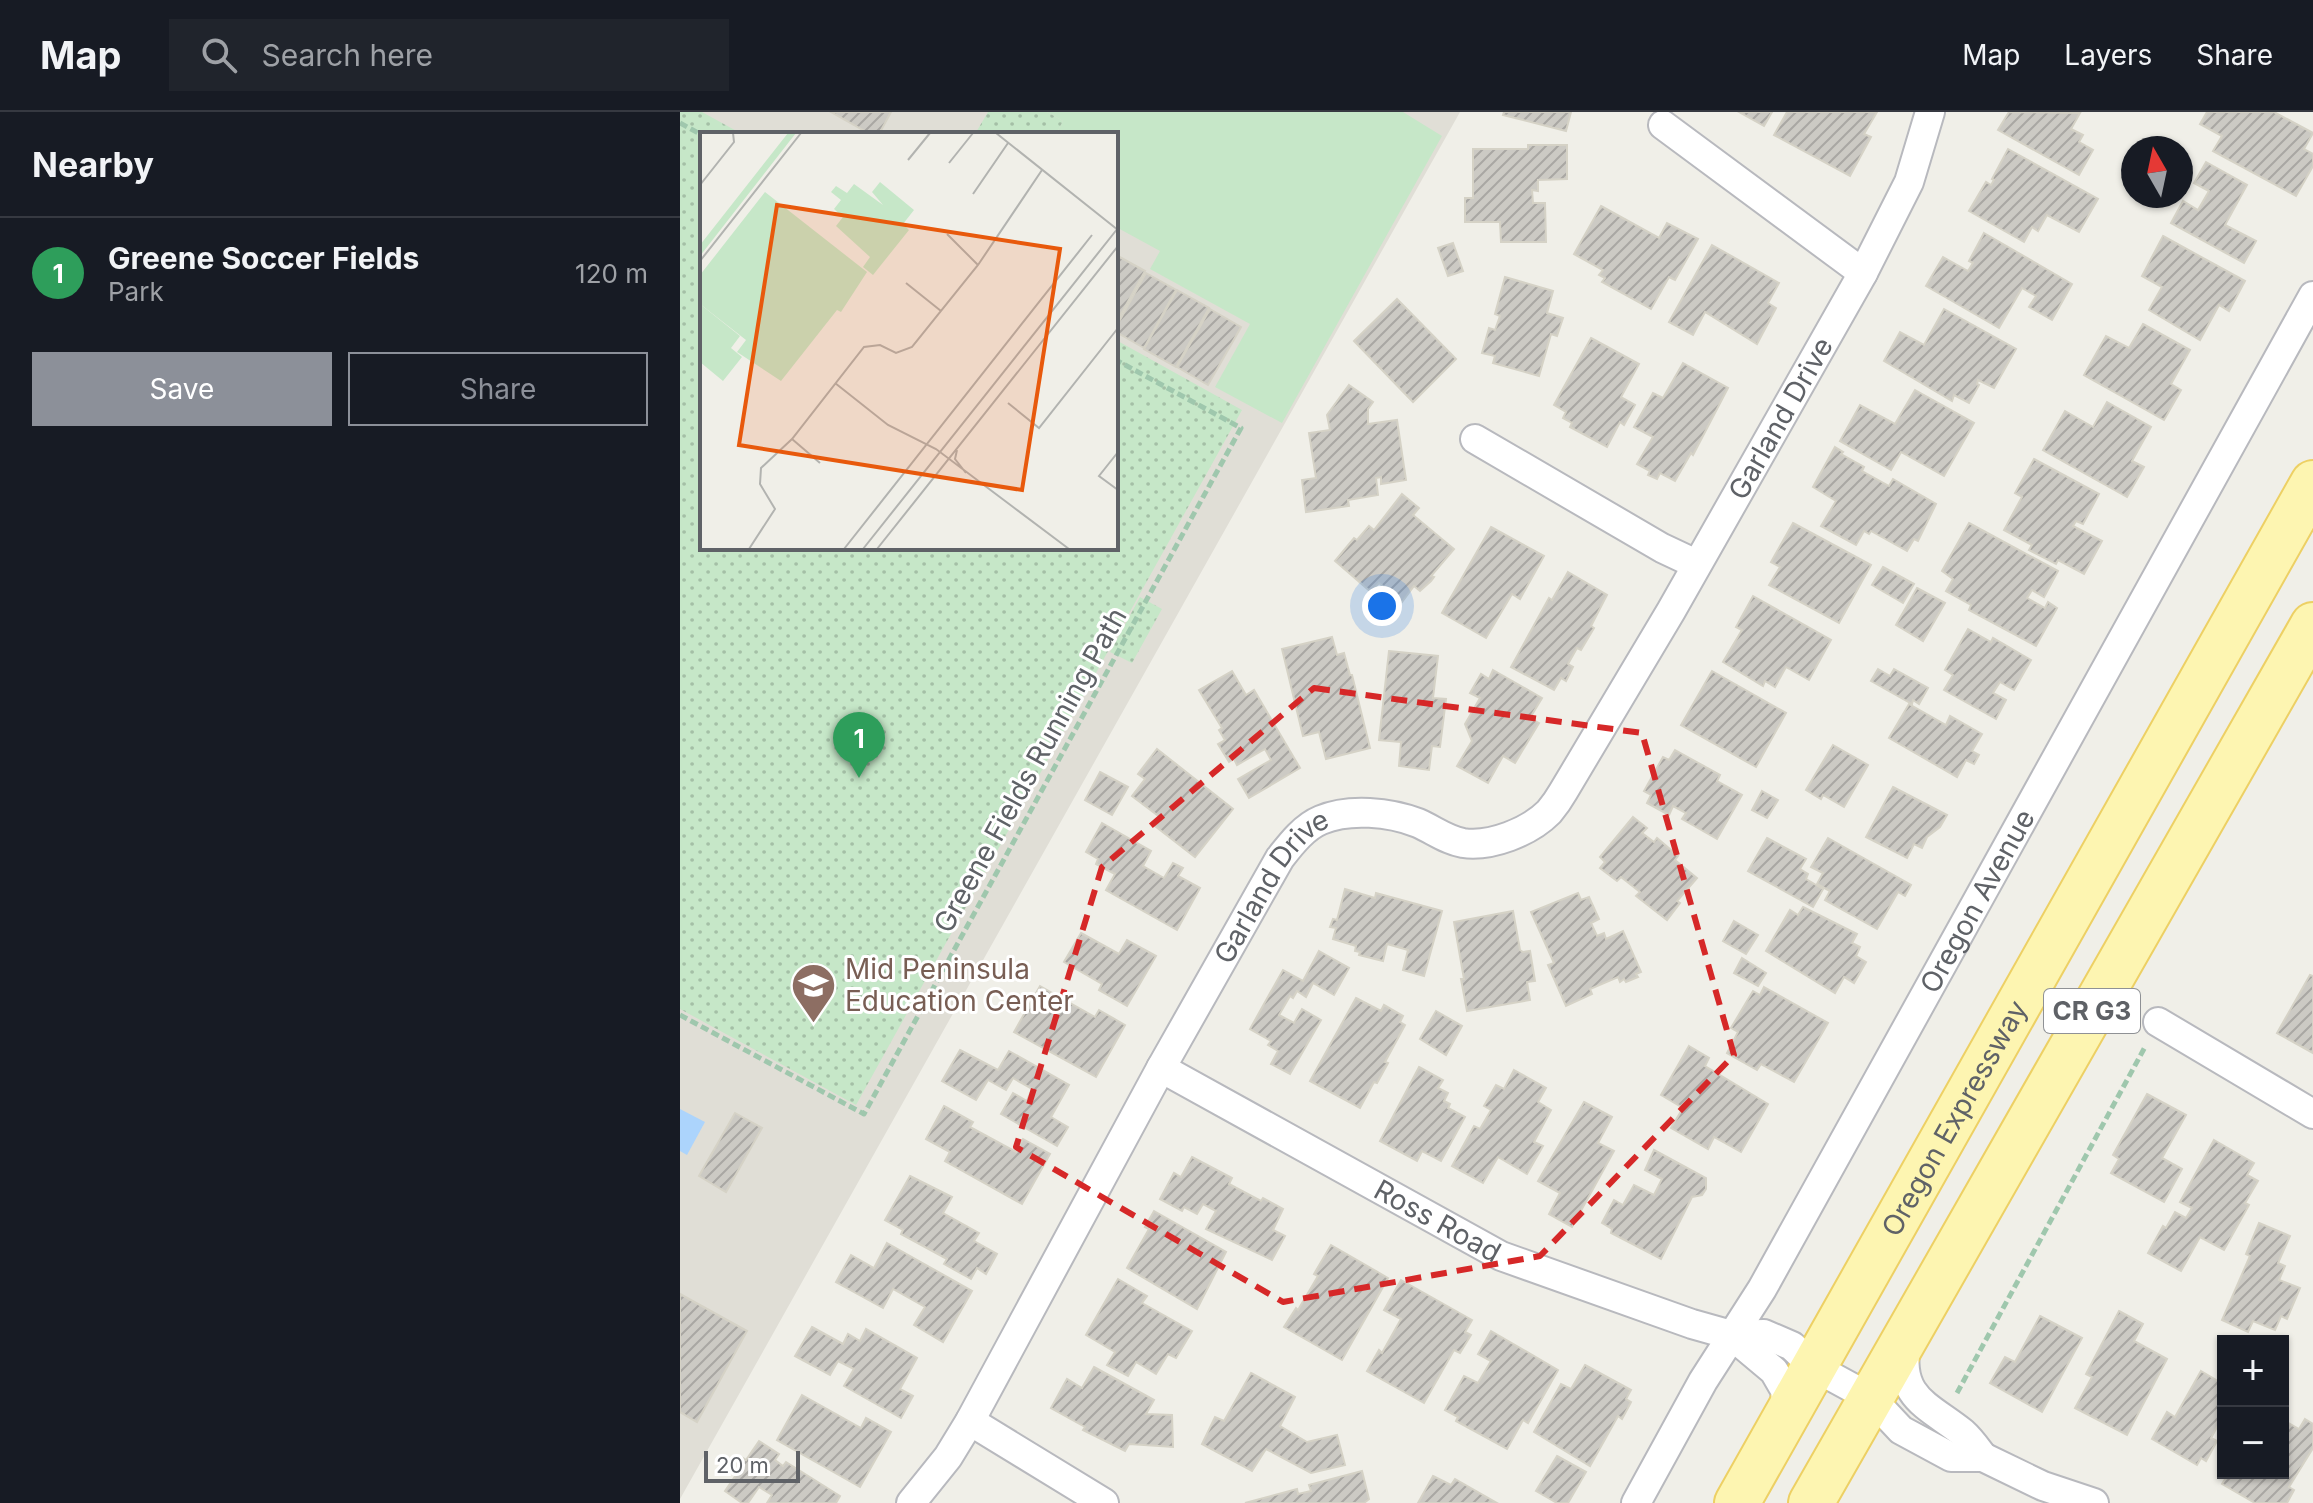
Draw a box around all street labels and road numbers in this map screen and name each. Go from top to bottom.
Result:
street label: Garland Drive [1721,331,1840,505]
street label: Greene Fields Running Path [926,602,1134,938]
street label: Garland Drive [1207,802,1334,970]
street label: Oregon Avenue [1913,803,2042,999]
road number: CR G3 [2044,989,2140,1033]
street label: Oregon Expressway [1874,994,2034,1242]
street label: Ross Road [1368,1172,1507,1270]

